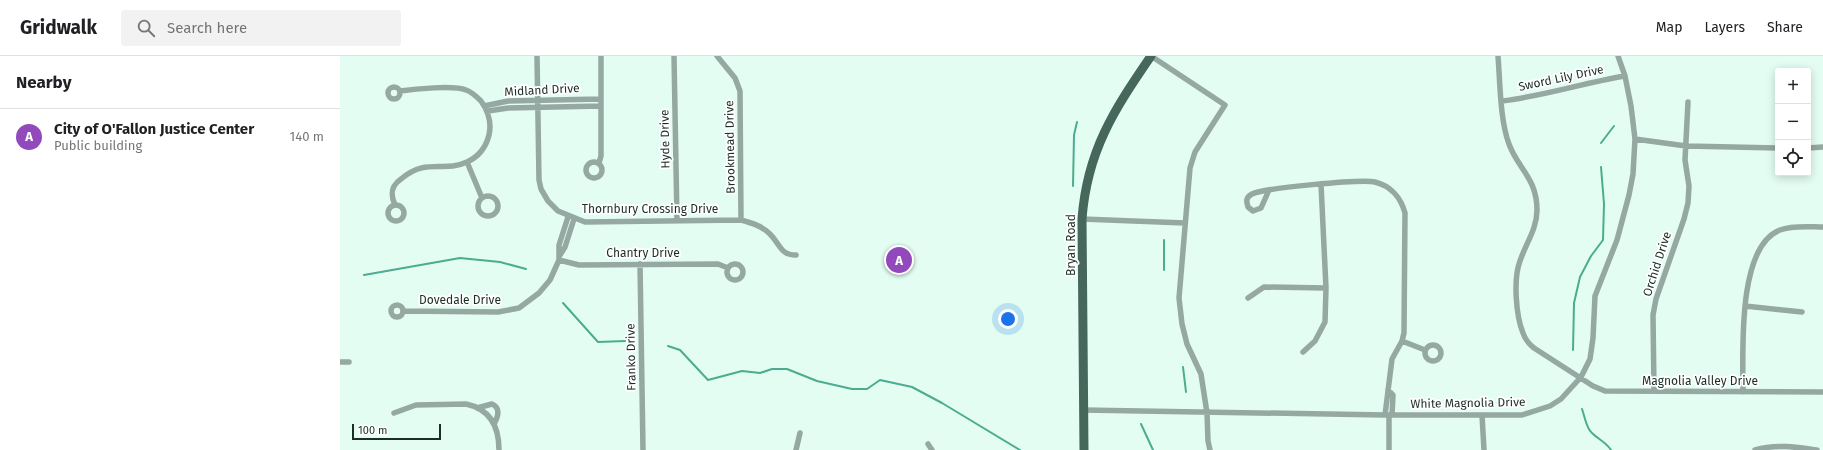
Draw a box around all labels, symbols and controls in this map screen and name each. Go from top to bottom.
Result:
search box [121,10,401,46]
text: Gridwalk [20,16,97,39]
icon: search [135,17,157,39]
text: Search here [167,19,247,37]
text: Map [1656,19,1682,36]
text: Layers [1704,19,1745,36]
text: Share [1767,19,1803,36]
street label: Sword Lily Drive [1517,62,1605,94]
map controls [1775,68,1811,176]
button: + [1775,68,1811,104]
text: Nearby [16,72,71,93]
street label: Midland Drive [504,81,580,99]
street label: Brookmead Drive [722,100,738,194]
button: − [1775,104,1811,140]
street label: Hyde Drive [657,109,673,169]
text: City of O'Fallon Justice Center [54,120,254,138]
text: A [25,129,33,144]
text: 140 m [290,129,324,144]
text: Public building [54,138,142,153]
button: locate [1775,140,1811,176]
street label: Thornbury Crossing Drive [582,202,718,216]
street label: Bryan Road [1064,214,1078,276]
street label: Orchid Drive [1640,230,1674,298]
pin: A [886,245,912,275]
street label: Chantry Drive [606,246,680,260]
street label: Dovedale Drive [419,293,501,307]
your location [998,309,1018,329]
street label: Franko Drive [623,323,639,391]
street label: Magnolia Valley Drive [1642,374,1758,388]
street label: White Magnolia Drive [1410,395,1526,411]
scale bar [352,422,441,441]
text: 100 m [358,424,387,437]

